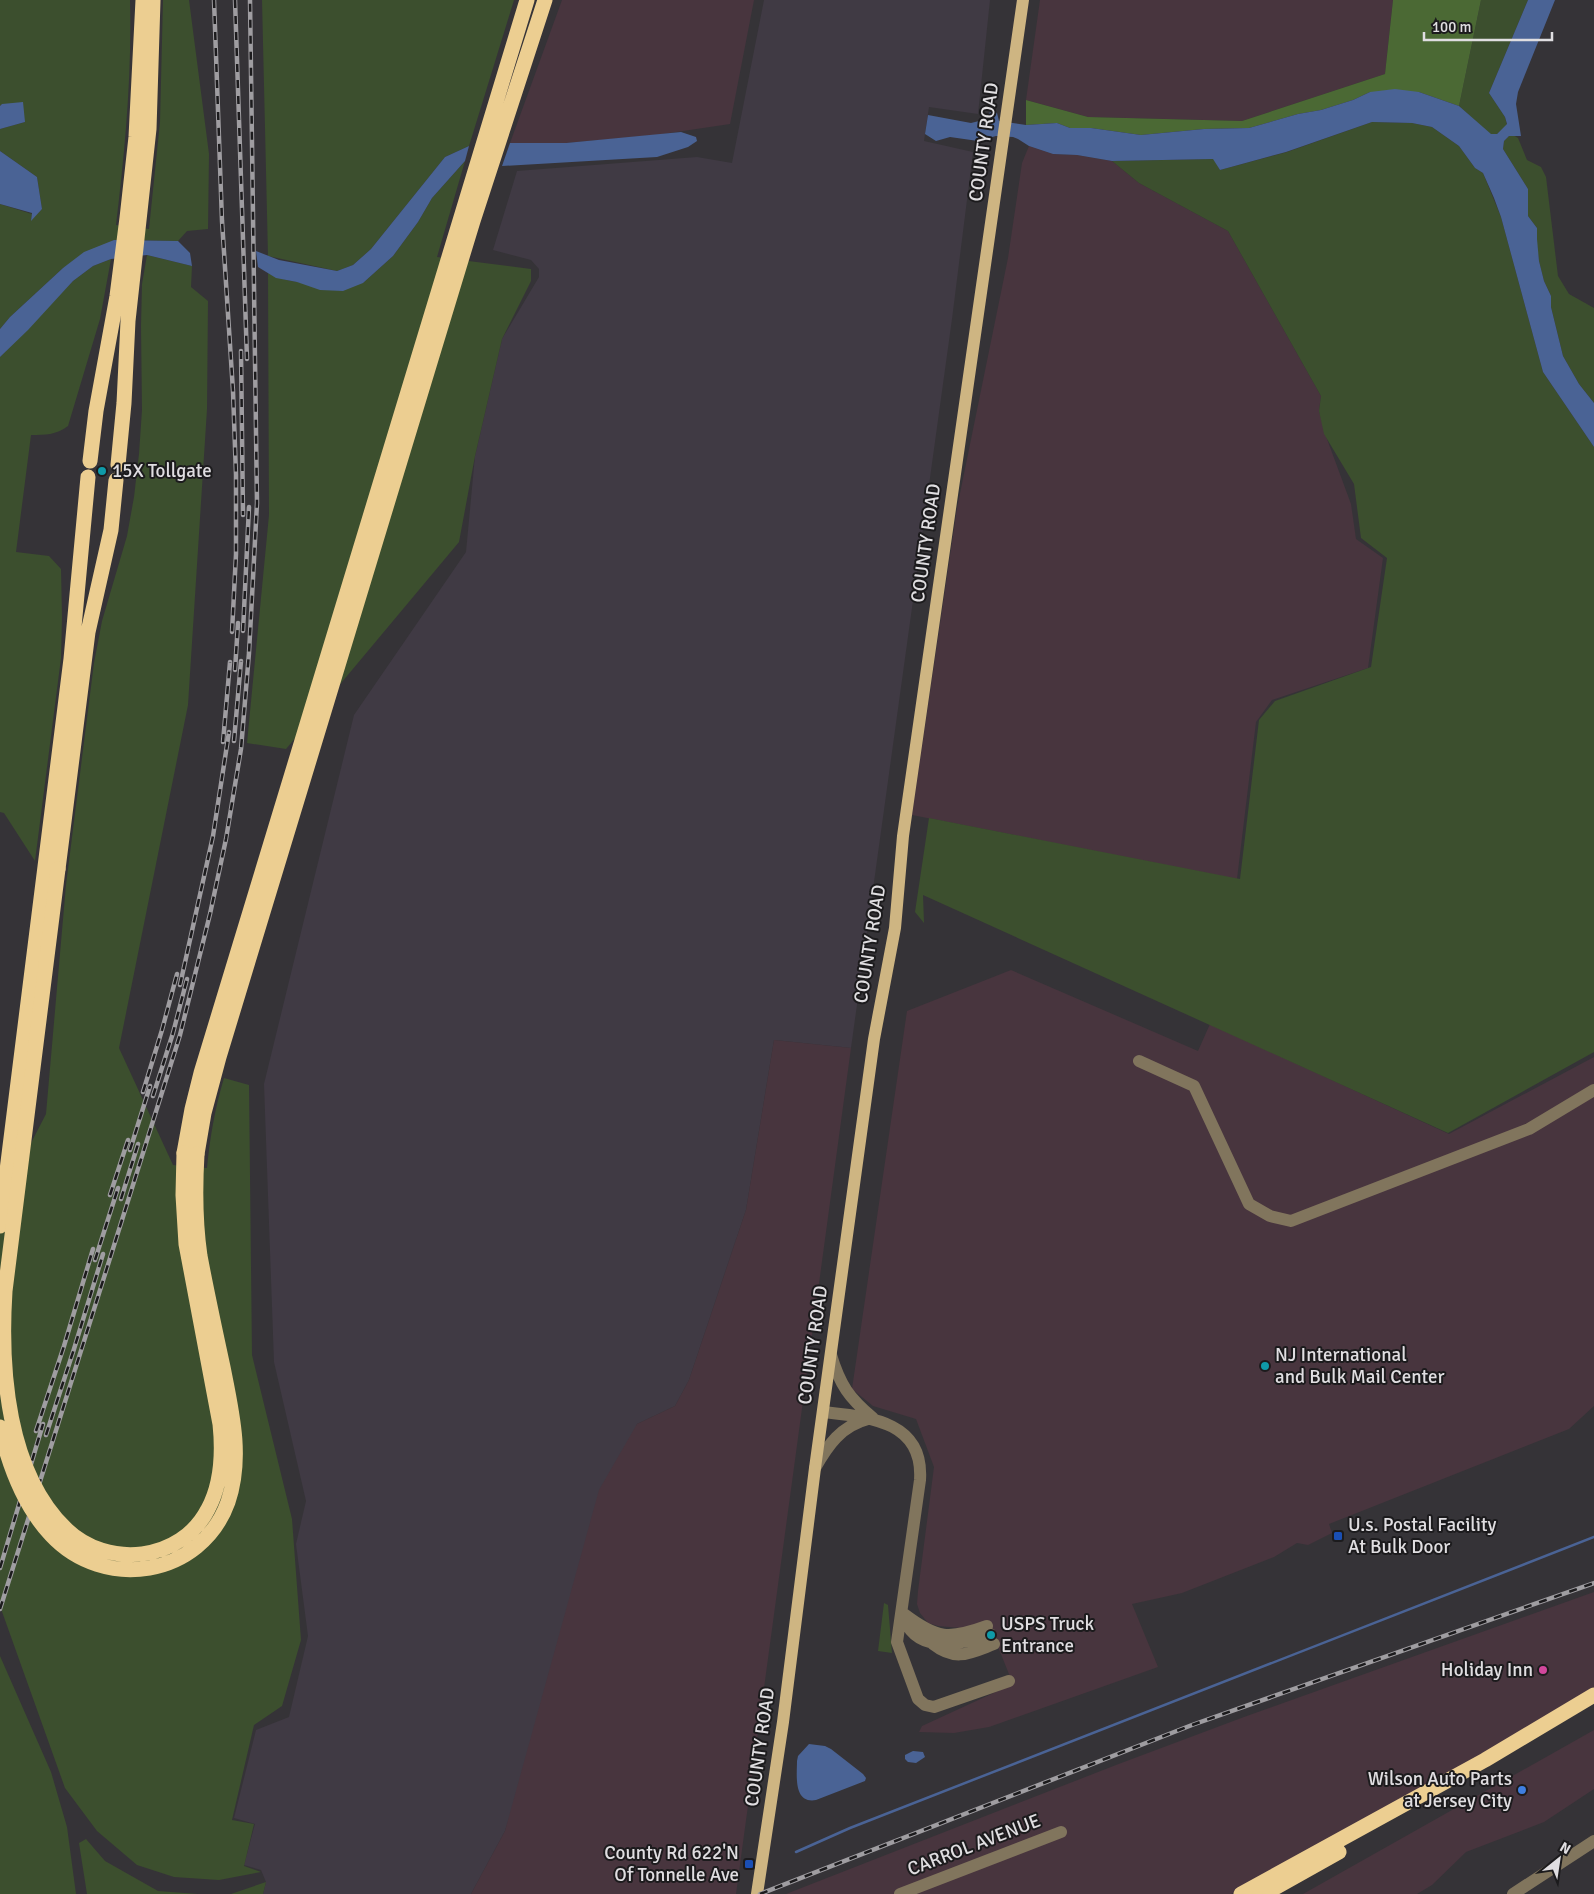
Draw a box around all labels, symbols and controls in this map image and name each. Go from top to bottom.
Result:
scale bar [1424,10,1552,42]
text: 100 m [1432,18,1472,36]
street label: COUNTY ROAD [964,81,1004,203]
place label: 15X Tollgate [112,459,212,483]
marker: 15X Tollgate [96,465,108,477]
street label: COUNTY ROAD [906,482,946,604]
street label: COUNTY ROAD [849,883,891,1005]
street label: COUNTY ROAD [793,1284,833,1406]
place label: NJ International and Bulk Mail Center [1275,1343,1445,1389]
marker: NJ International and Bulk Mail Center [1259,1360,1271,1372]
place label: U.s. Postal Facility At Bulk Door [1348,1513,1497,1559]
marker: U.s. Postal Facility At Bulk Door [1332,1530,1344,1542]
place label: USPS Truck Entrance [1001,1612,1095,1658]
marker: USPS Truck Entrance [985,1629,997,1641]
place label: Holiday Inn [1441,1658,1533,1682]
marker: Holiday Inn [1537,1664,1549,1676]
street label: COUNTY ROAD [740,1686,780,1808]
place label: Wilson Auto Parts at Jersey City [1368,1767,1512,1813]
marker: Wilson Auto Parts at Jersey City [1516,1784,1528,1796]
street label: CARROL AVENUE [904,1809,1044,1881]
north arrow [1534,1834,1584,1884]
text: N [1557,1838,1574,1858]
place label: County Rd 622'N Of Tonnelle Ave [604,1841,739,1887]
marker: County Rd 622'N Of Tonnelle Ave [743,1858,755,1870]

